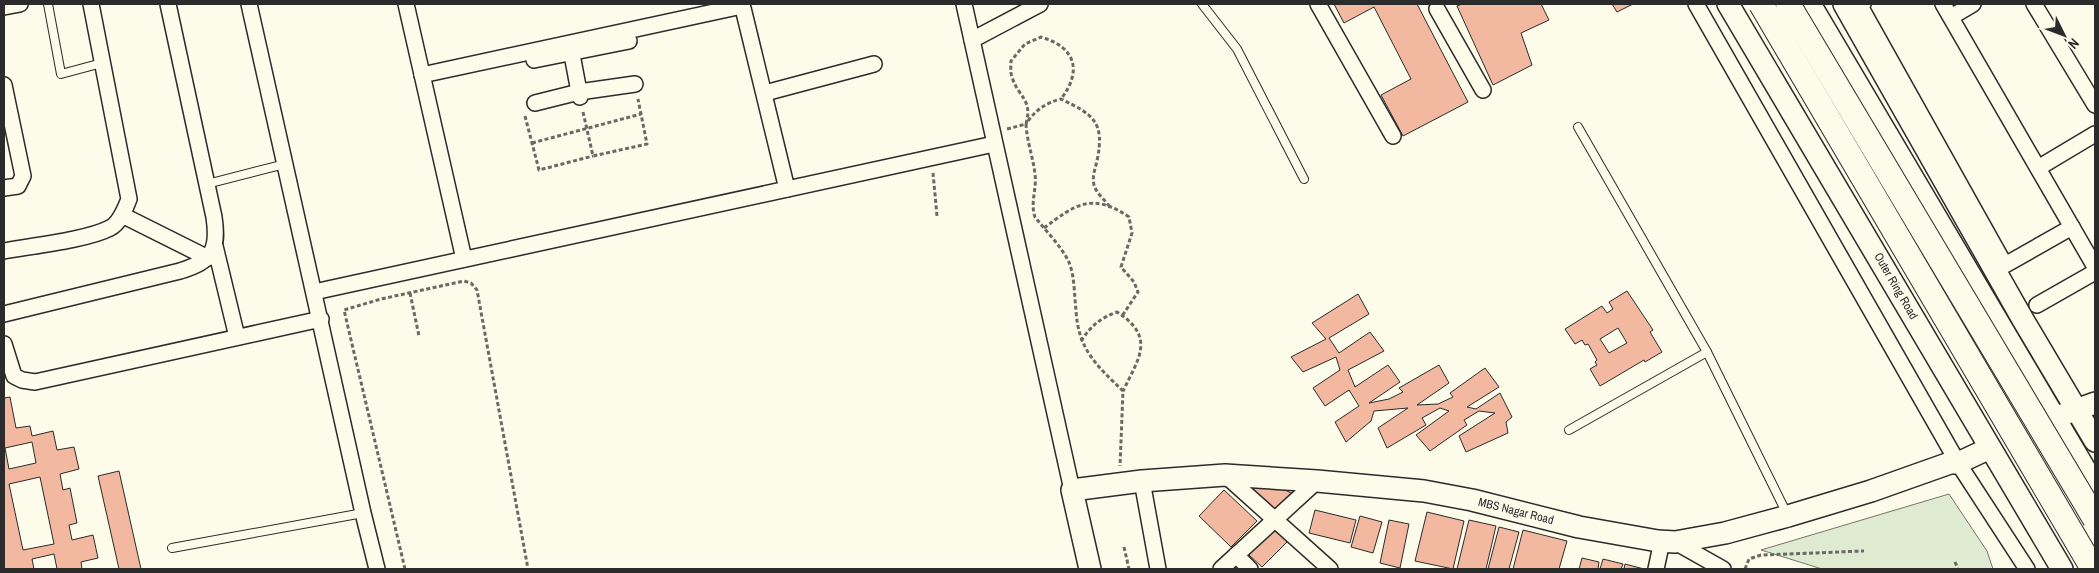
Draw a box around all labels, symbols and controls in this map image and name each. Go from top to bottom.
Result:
north arrow [2039,10,2089,60]
text: N [2064,35,2083,53]
street label: Outer Ring Road [1870,250,1922,322]
street label: MBS Nagar Road [1477,494,1555,528]

